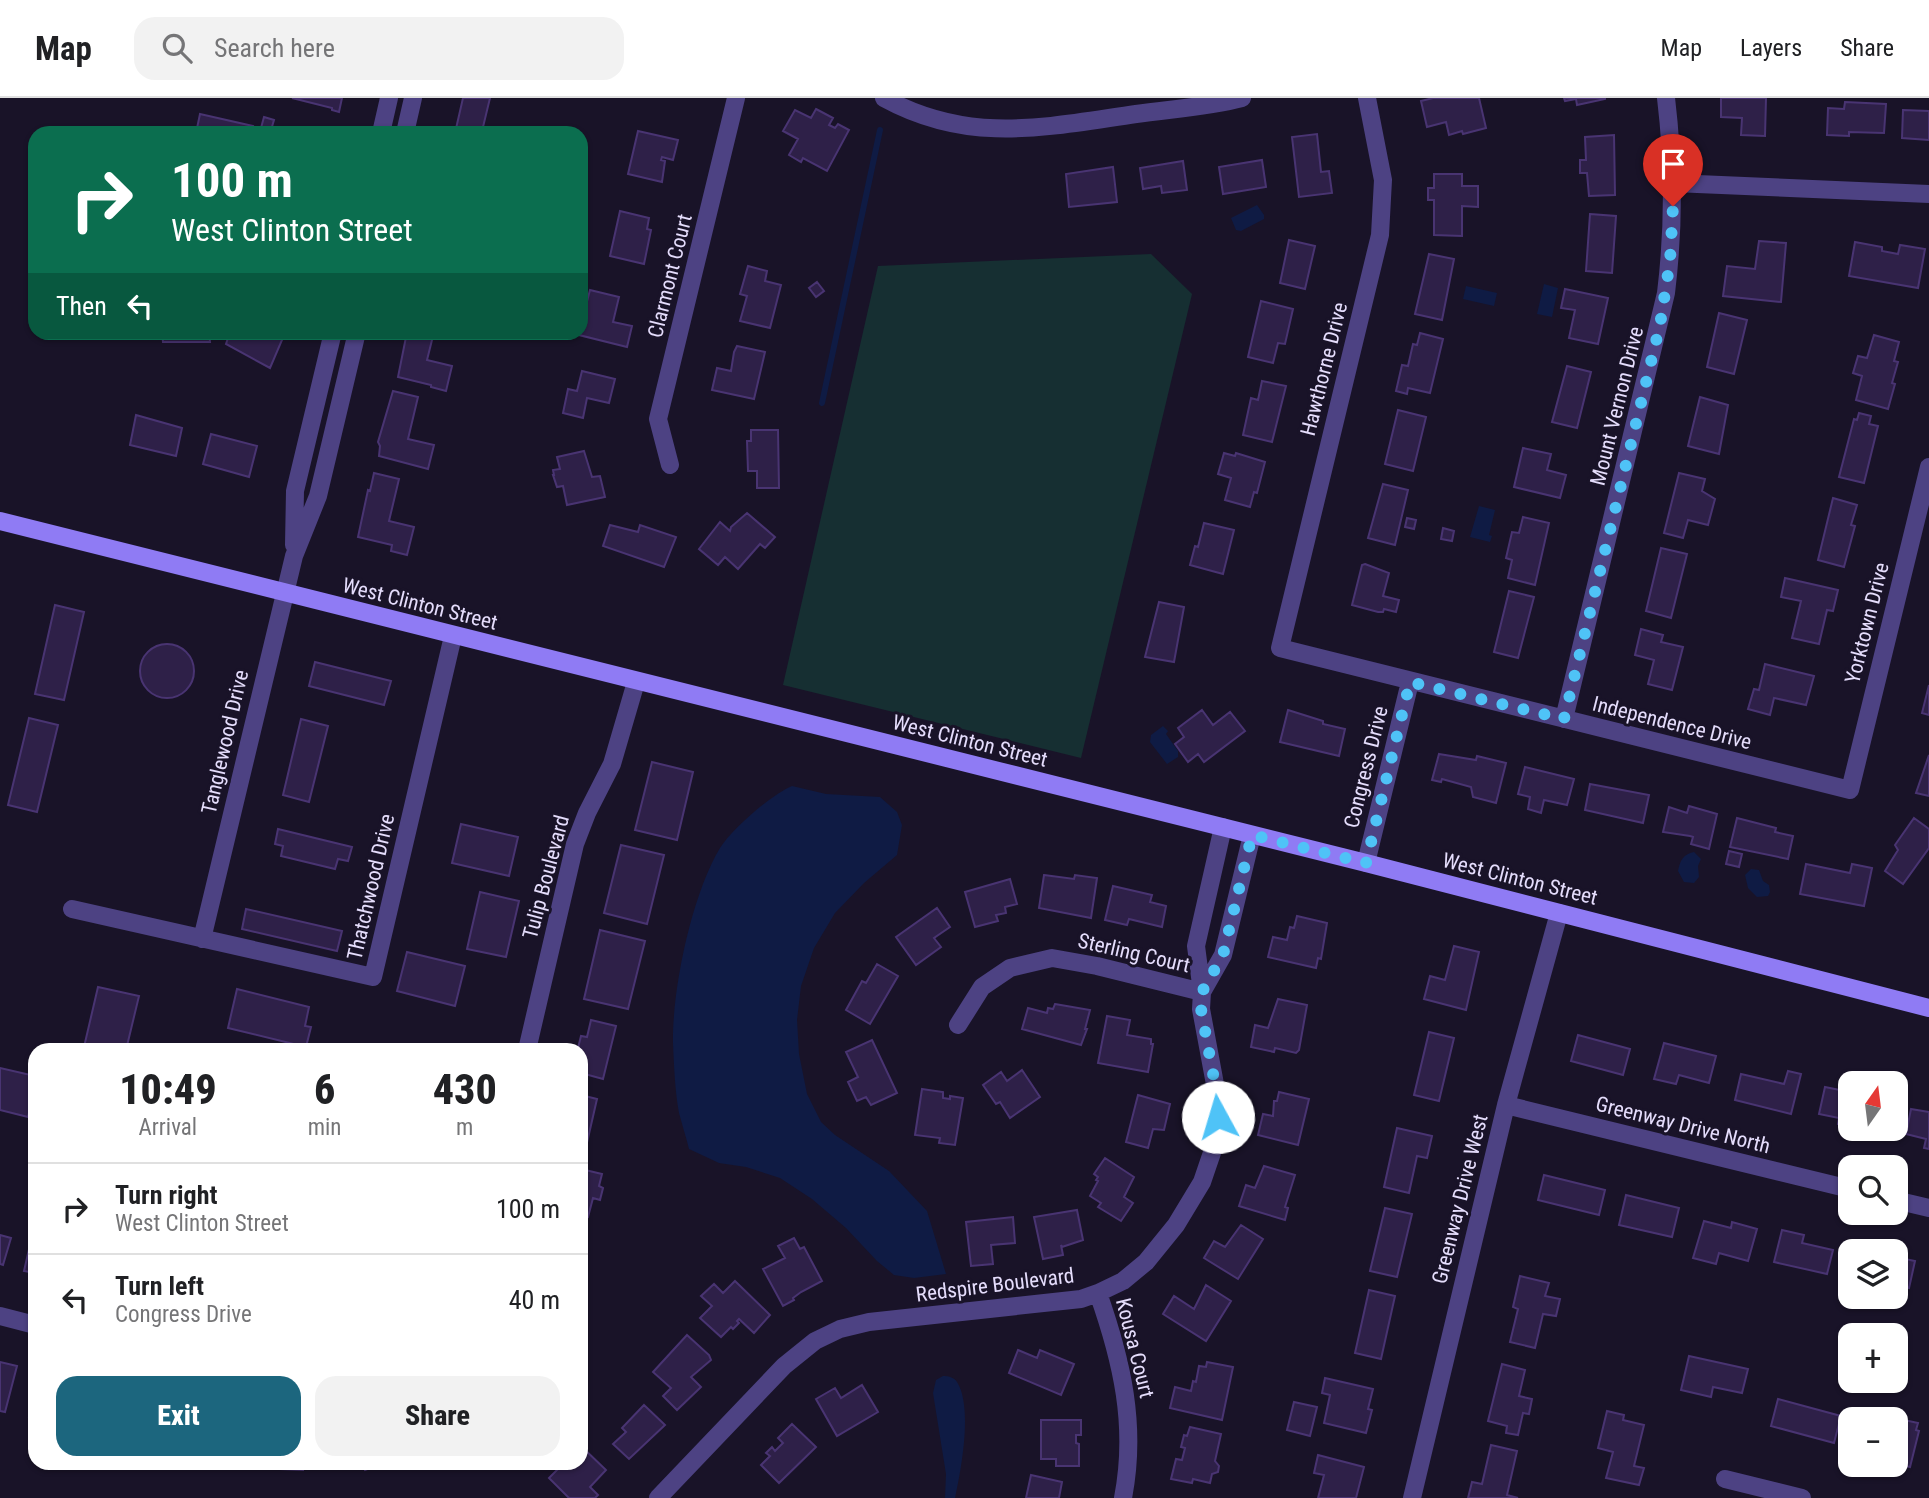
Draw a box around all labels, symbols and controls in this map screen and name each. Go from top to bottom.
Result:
search box [134,17,624,80]
text: Map [35,29,92,68]
icon: search [158,29,196,67]
text: Search here [214,33,335,63]
text: Map [1661,34,1702,62]
text: Layers [1740,34,1802,62]
text: Share [1840,34,1894,62]
pin [1643,134,1703,206]
icon: arrive [1654,145,1692,183]
text: 100 m [171,152,293,209]
icon: right [56,154,147,245]
text: West Clinton Street [171,211,413,249]
street label: Clarmont Court [643,212,697,340]
icon: left [121,287,159,325]
text: Then [56,291,107,321]
street label: Hawthorne Drive [1296,300,1352,438]
street label: Mount Vernon Drive [1586,324,1648,488]
street label: Yorktown Drive [1840,560,1894,686]
street label: West Clinton Street [340,573,500,635]
street label: Tanglewood Drive [197,668,253,816]
street label: Independence Drive [1590,692,1754,754]
street label: Congress Drive [1339,703,1393,831]
street label: West Clinton Street [890,710,1050,772]
street label: Thatchwood Drive [343,812,399,962]
street label: Tulip Boulevard [518,812,574,942]
street label: West Clinton Street [1440,848,1600,910]
street label: Sterling Court [1076,928,1192,978]
text: 10:49 [119,1065,216,1114]
text: 6 [314,1065,335,1114]
text: 430 [433,1065,497,1114]
north arrow [1838,1071,1908,1141]
map controls [1838,1071,1908,1477]
position arrow [1181,1080,1255,1154]
street label: Greenway Drive North [1593,1092,1773,1158]
street label: Greenway Drive West [1427,1112,1493,1286]
text: Arrival [139,1114,197,1141]
text: min [308,1114,341,1141]
text: m [456,1114,473,1141]
button: search [1838,1155,1908,1225]
text: Turn right [115,1180,217,1210]
icon: right [56,1190,94,1228]
text: 100 m [496,1194,560,1224]
text: West Clinton Street [115,1210,289,1237]
button: layers [1838,1239,1908,1309]
street label: Redspire Boulevard [915,1263,1075,1307]
text: Turn left [115,1271,204,1301]
icon: left [56,1281,94,1319]
text: 40 m [509,1285,560,1315]
street label: Kousa Court [1111,1296,1159,1400]
text: Congress Drive [115,1301,252,1328]
button: + [1838,1323,1908,1393]
button: Exit [56,1376,301,1456]
button: Share [315,1376,560,1456]
button: − [1838,1407,1908,1477]

